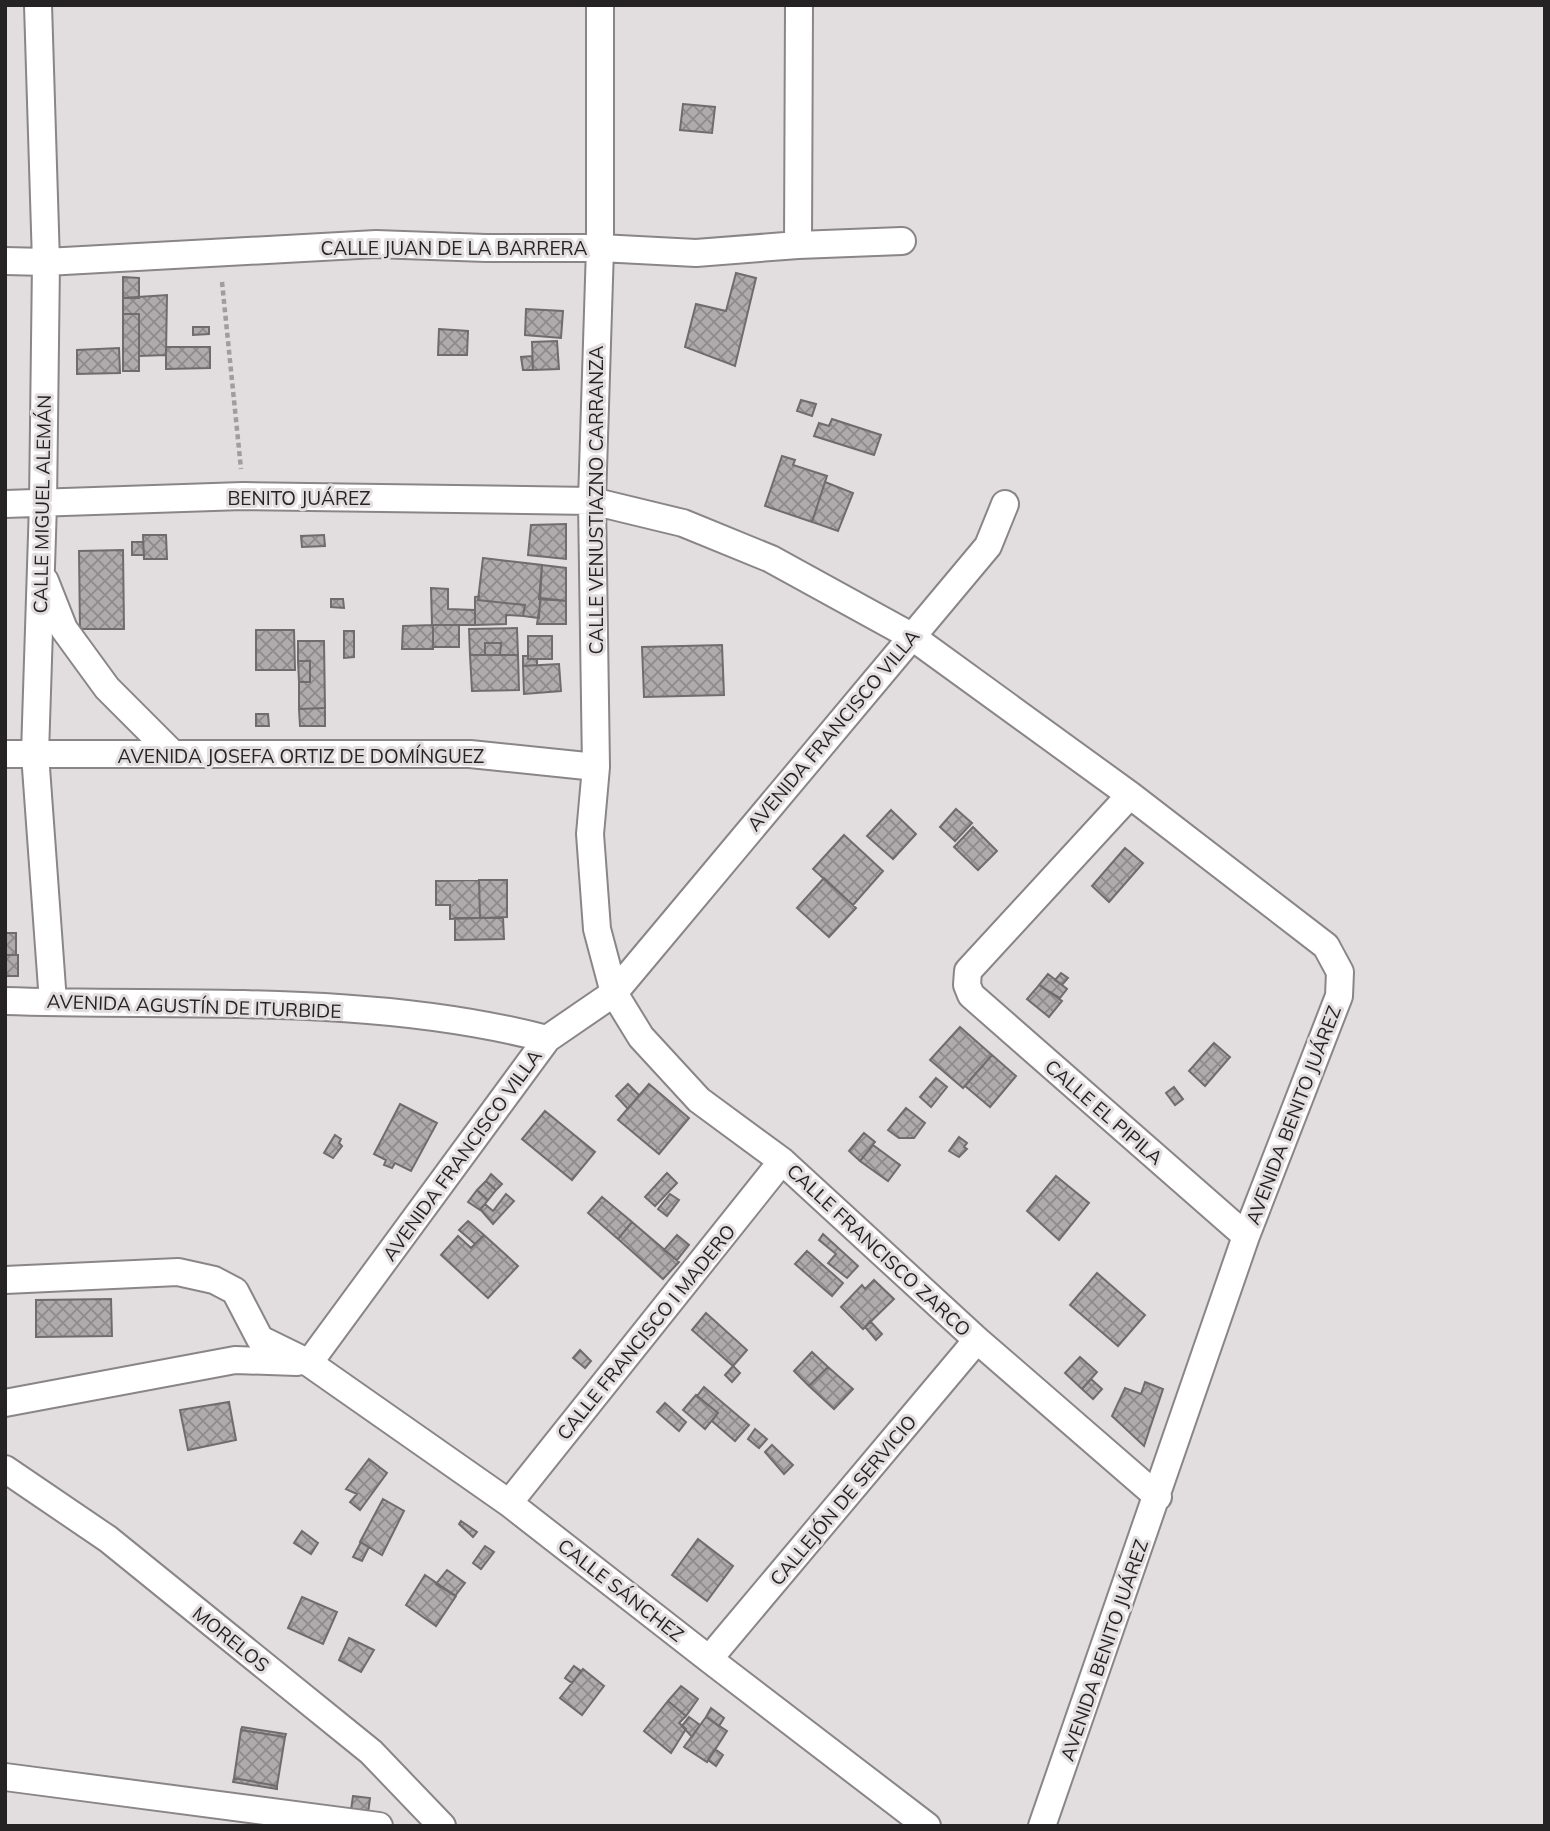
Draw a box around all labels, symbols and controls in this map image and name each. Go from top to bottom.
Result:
street label: CALLE JUAN DE LA BARRERA [321,236,587,260]
street label: CALLE VENUSTIAZNO CARRANZA [584,346,608,654]
street label: CALLE MIGUEL ALEMÁN [28,394,56,614]
street label: BENITO JUÁREZ [227,486,371,510]
street label: AVENIDA FRANCISCO VILLA [742,624,924,836]
street label: AVENIDA JOSEFA ORTIZ DE DOMÍNGUEZ [118,744,484,768]
street label: AVENIDA AGUSTÍN DE ITURBIDE [46,989,342,1023]
street label: AVENIDA BENITO JUÁREZ [1240,1002,1346,1228]
street label: AVENIDA FRANCISCO VILLA [377,1045,547,1265]
street label: CALLE EL PIPILA [1040,1054,1168,1170]
street label: CALLE FRANCISCO ZARCO [782,1158,976,1342]
street label: CALLE FRANCISCO I MADERO [552,1219,740,1445]
street label: CALLEJÓN DE SERVICIO [764,1410,922,1590]
street label: CALLE SÁNCHEZ [553,1533,689,1647]
street label: AVENIDA BENITO JUÁREZ [1055,1536,1153,1764]
street label: MORELOS [188,1601,274,1677]

